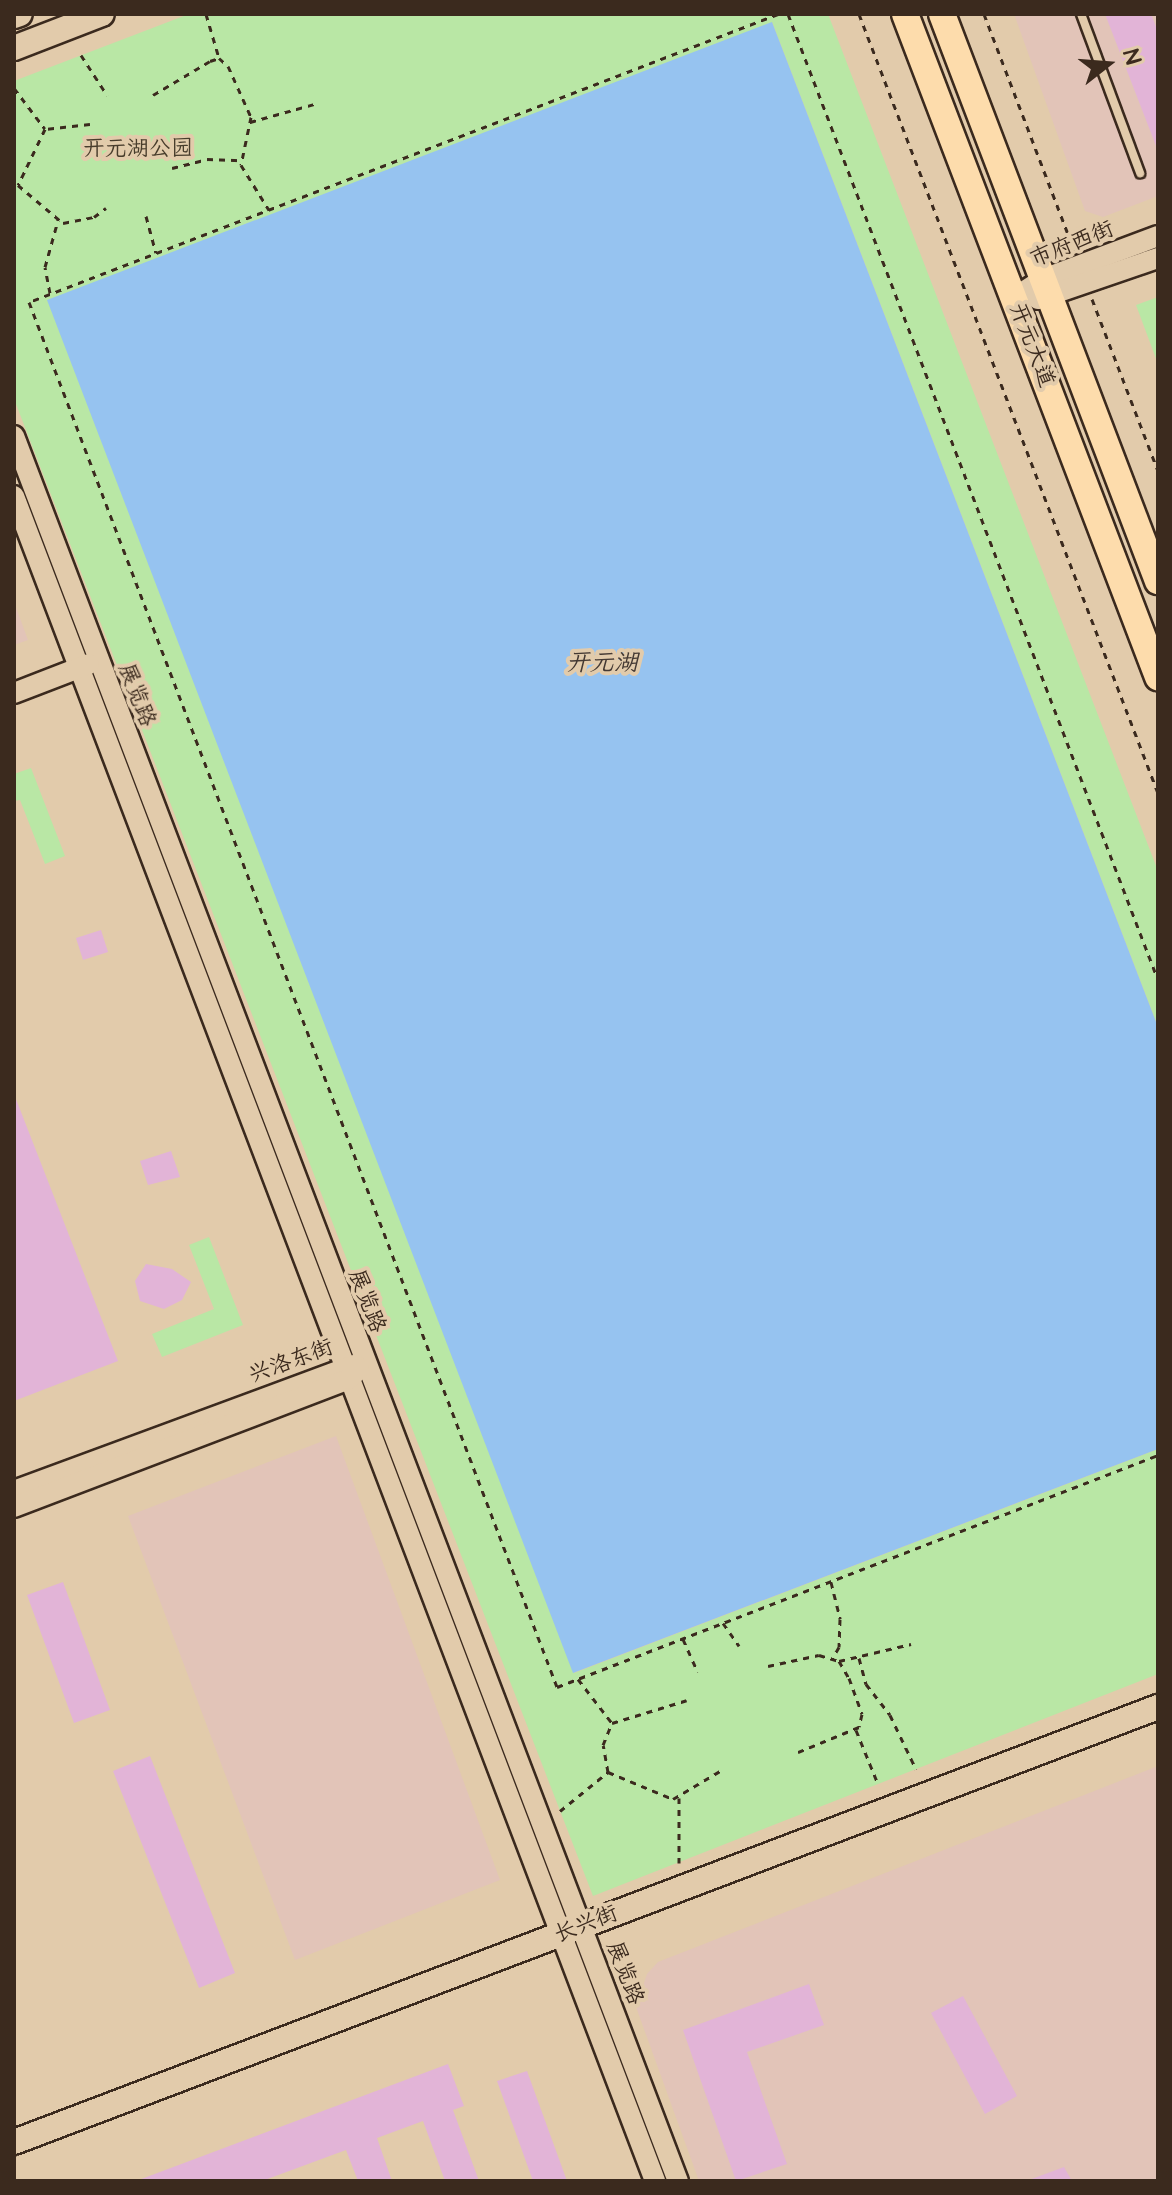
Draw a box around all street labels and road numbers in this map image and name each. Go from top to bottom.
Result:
street label: 市府西街 [1026,215,1118,273]
street label: 开元大道 [1004,299,1060,391]
street label: 展览路 [113,659,161,731]
street label: 展览路 [343,1265,391,1337]
street label: 兴洛东街 [245,1334,337,1388]
street label: 长兴街 [550,1900,622,1948]
street label: 展览路 [601,1937,649,2009]

